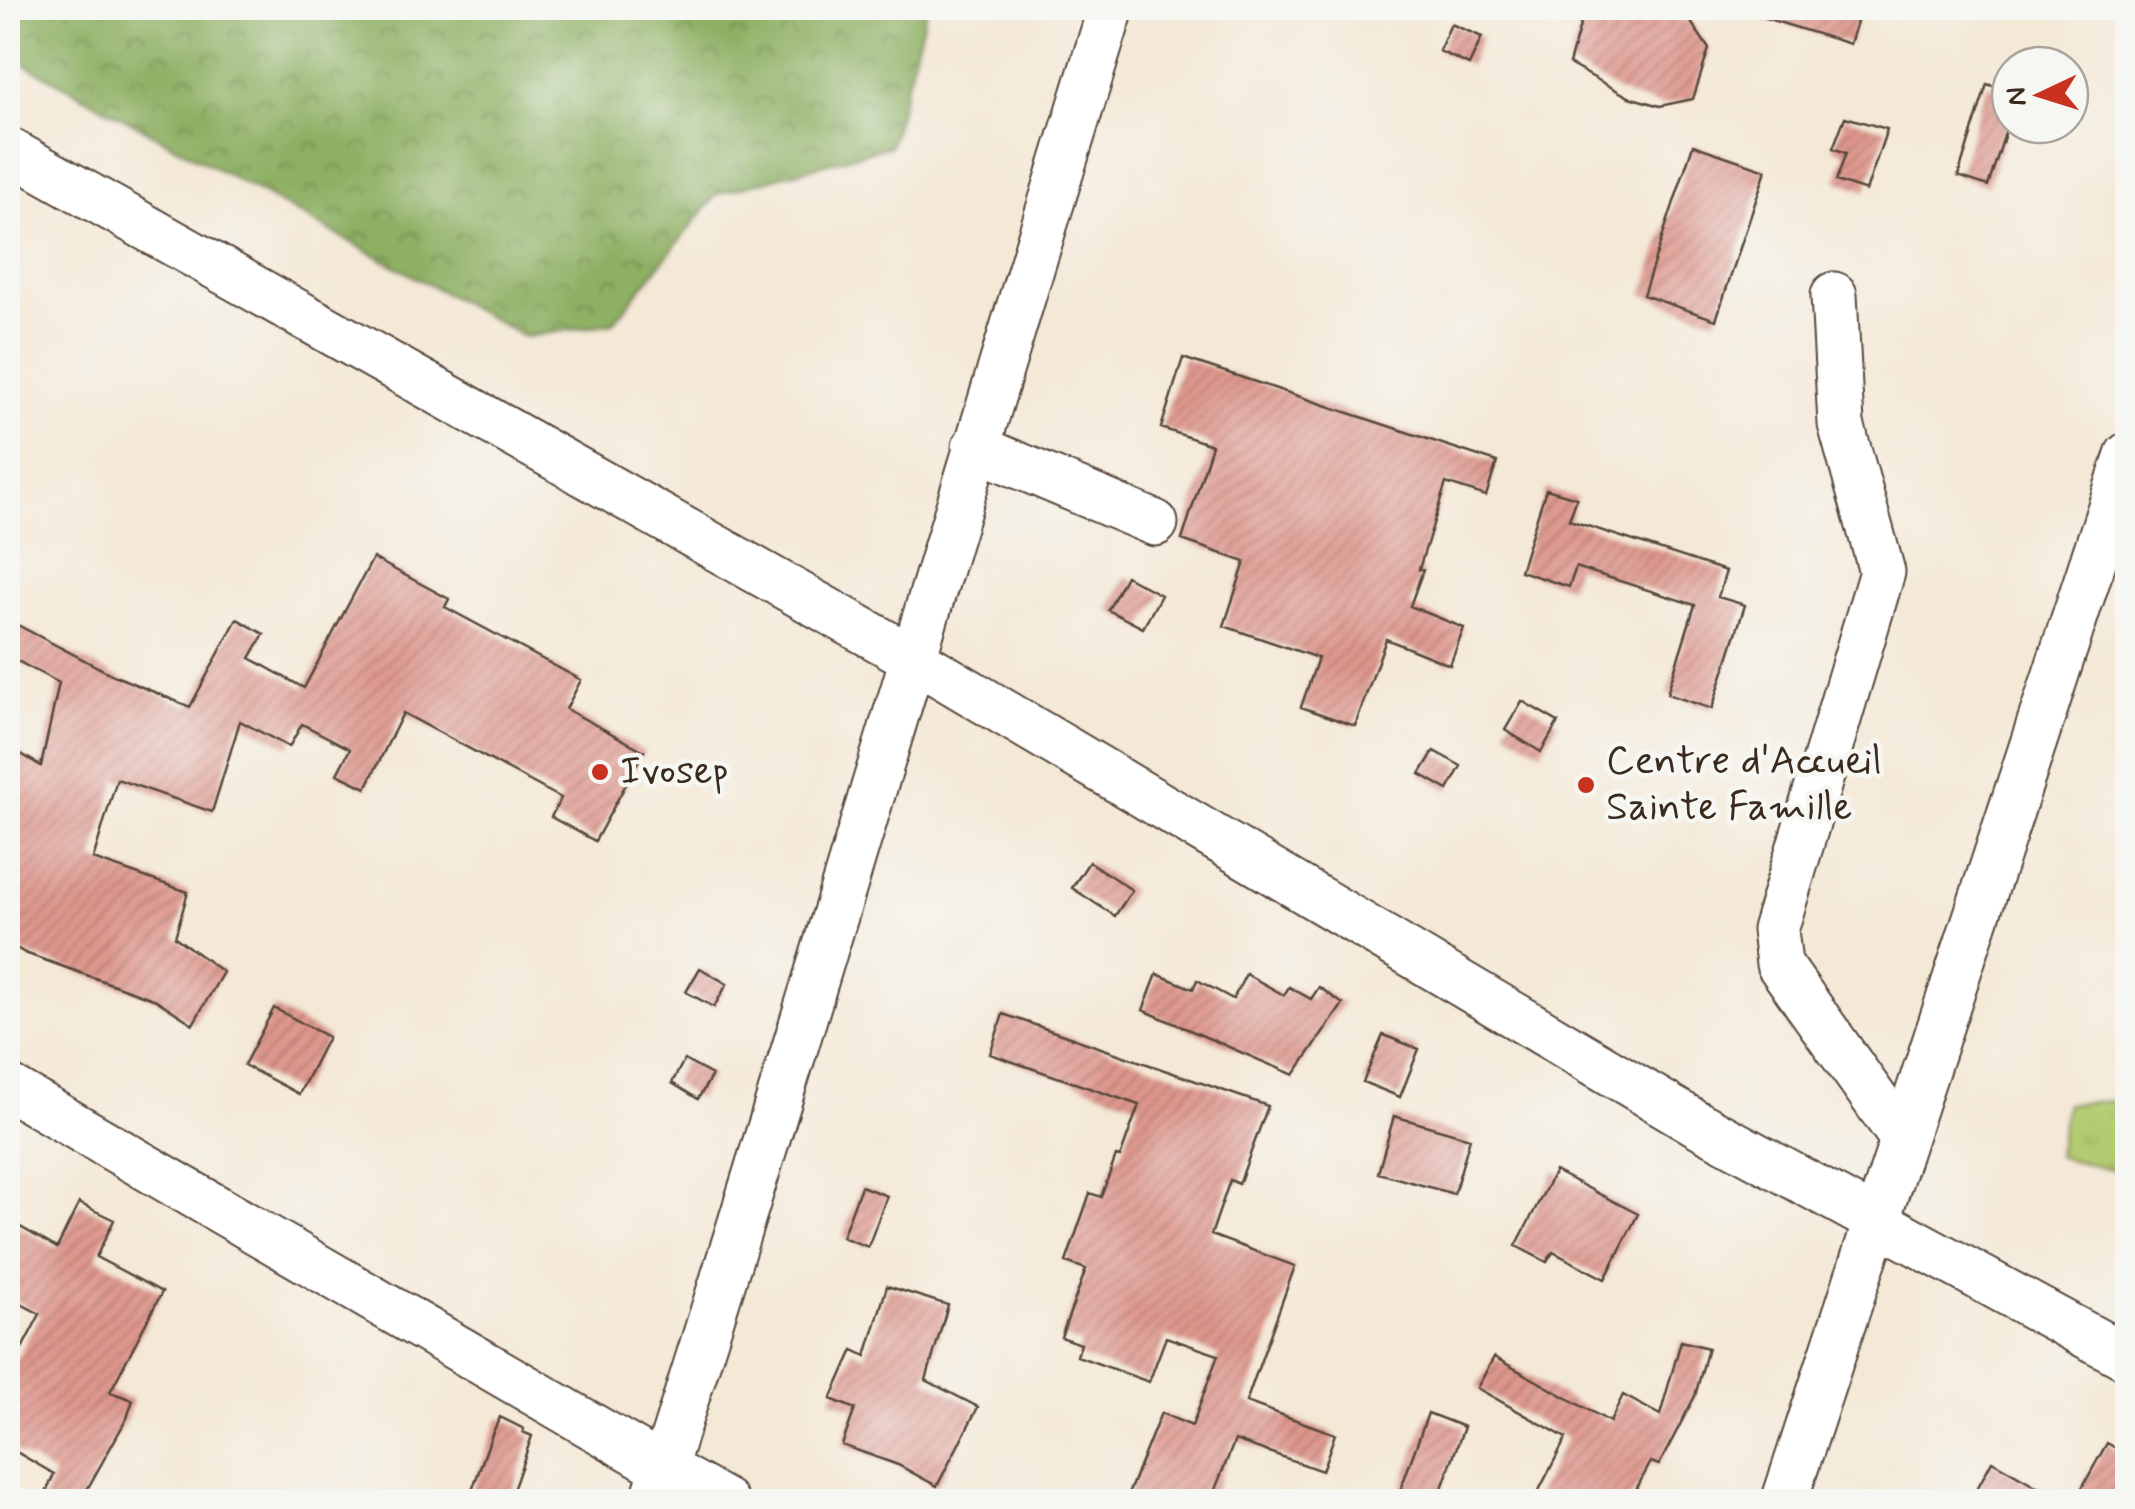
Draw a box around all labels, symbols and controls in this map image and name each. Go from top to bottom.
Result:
north arrow [1990,45,2090,145]
text: N [1998,86,2037,107]
place label: Centre d'Accueil Sainte Famille [1606,736,1882,834]
place label: Ivosep [620,746,728,798]
marker: Ivosep [589,761,611,783]
marker: Centre d'Accueil Sainte Famille [1575,774,1597,796]

